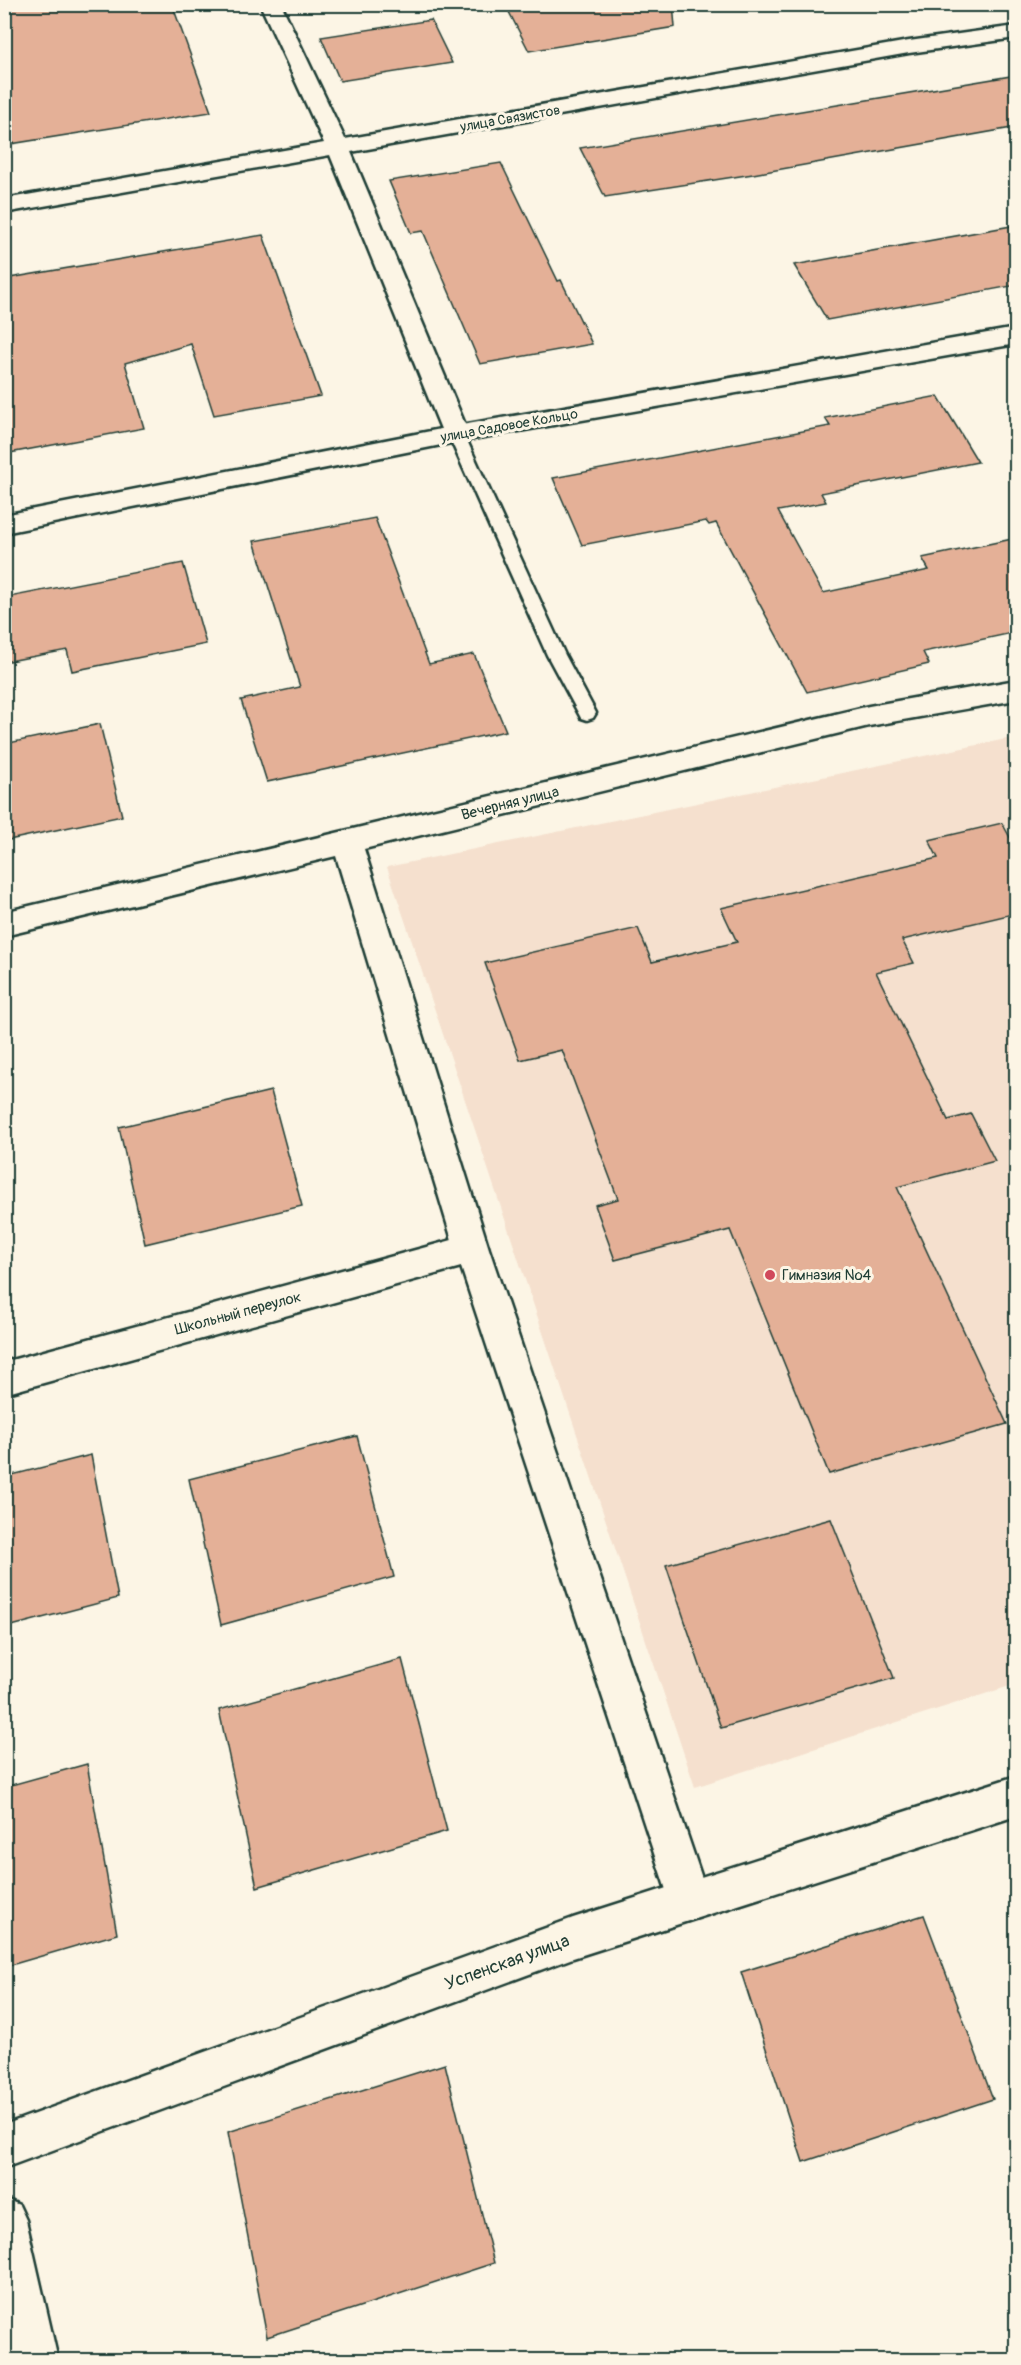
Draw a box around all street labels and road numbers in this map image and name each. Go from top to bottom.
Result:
street label: улица Связистов [458,101,562,136]
street label: улица Садовое Кольцо [438,405,579,446]
street label: Вечерняя улица [459,782,561,825]
street label: Школьный переулок [173,1287,304,1339]
street label: Успенская улица [442,1929,573,1996]

